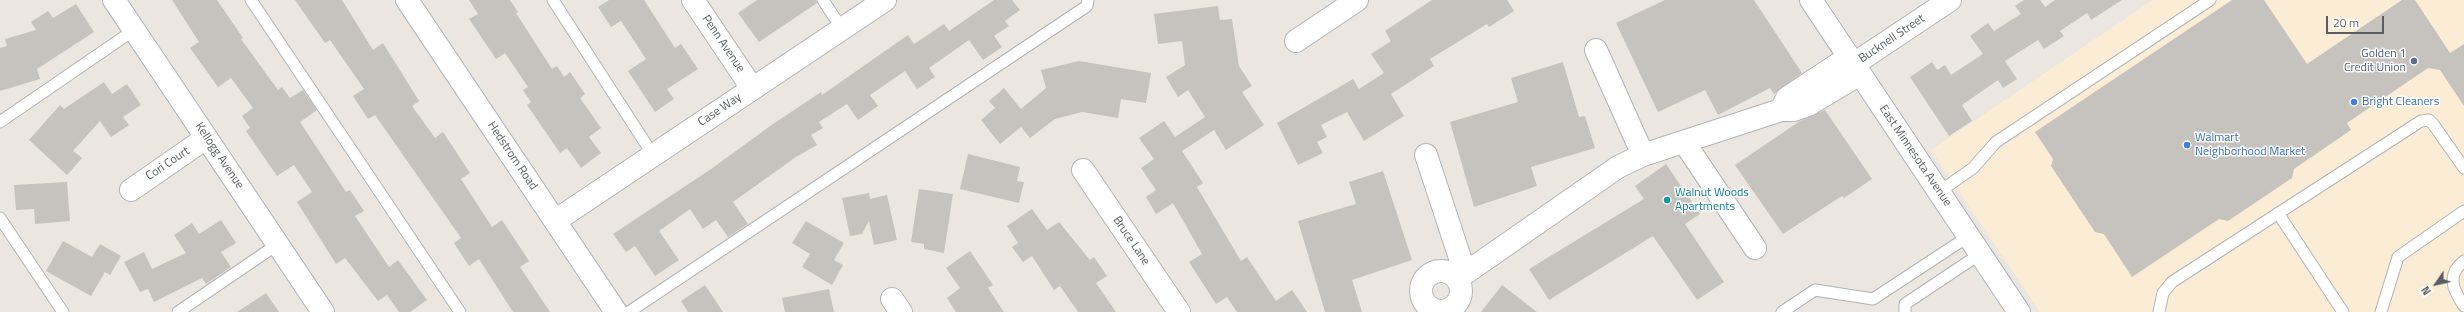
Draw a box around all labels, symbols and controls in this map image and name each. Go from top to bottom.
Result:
scale bar [2328,8,2386,34]
street label: Bucknell Street [1856,12,1928,66]
street label: Penn Avenue [699,13,747,75]
text: 20 m [2333,13,2359,32]
place label: Golden 1 Credit Union [2344,47,2406,75]
marker: Golden 1 Credit Union [2409,56,2419,66]
street label: Case Way [696,90,744,130]
place label: Bright Cleaners [2362,95,2439,109]
marker: Bright Cleaners [2349,97,2359,107]
street label: East Minnesota Avenue [1876,103,1954,209]
street label: Hedstrom Road [484,119,540,193]
street label: Kellogg Avenue [191,120,247,192]
place label: Walmart Neighborhood Market [2195,131,2305,159]
marker: Walmart Neighborhood Market [2182,140,2192,150]
street label: Cori Court [143,144,193,184]
place label: Walnut Woods Apartments [1675,186,1749,214]
marker: Walnut Woods Apartments [1662,195,1672,205]
street label: Bruce Lane [1109,214,1153,268]
north arrow [2416,264,2456,304]
text: N [2417,283,2435,298]

